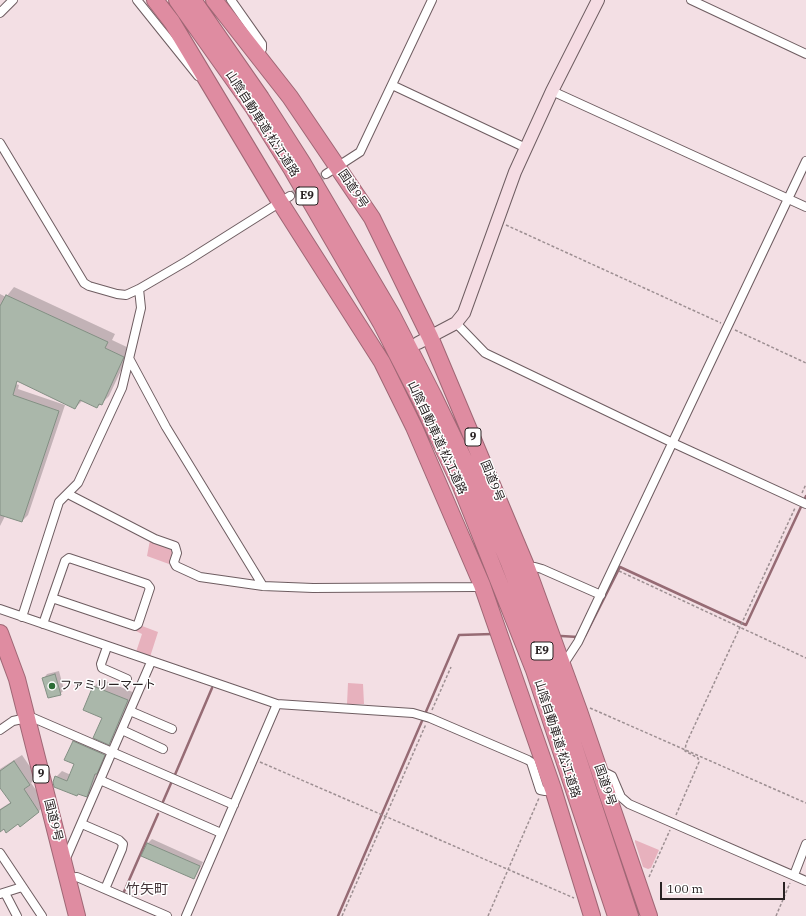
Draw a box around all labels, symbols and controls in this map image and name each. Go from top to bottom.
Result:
street label: 山陰自動車道;松江道路 [222,68,302,180]
street label: 国道9号 [335,167,371,211]
road number: E9 [296,187,318,205]
street label: 山陰自動車道;松江道路 [404,379,470,497]
road number: 9 [465,428,481,446]
street label: 国道9号 [477,458,507,504]
road number: E9 [531,642,553,660]
street label: 山陰自動車道;松江道路 [531,678,583,800]
place label: ファミリーマート [60,679,156,693]
marker: ファミリーマート [47,681,57,691]
street label: 国道9号 [591,762,619,808]
road number: 9 [33,765,49,783]
street label: 国道9号 [41,797,65,843]
scale bar [662,874,787,900]
text: 100 m [667,881,703,896]
district label: 竹矢町 [126,882,168,898]

